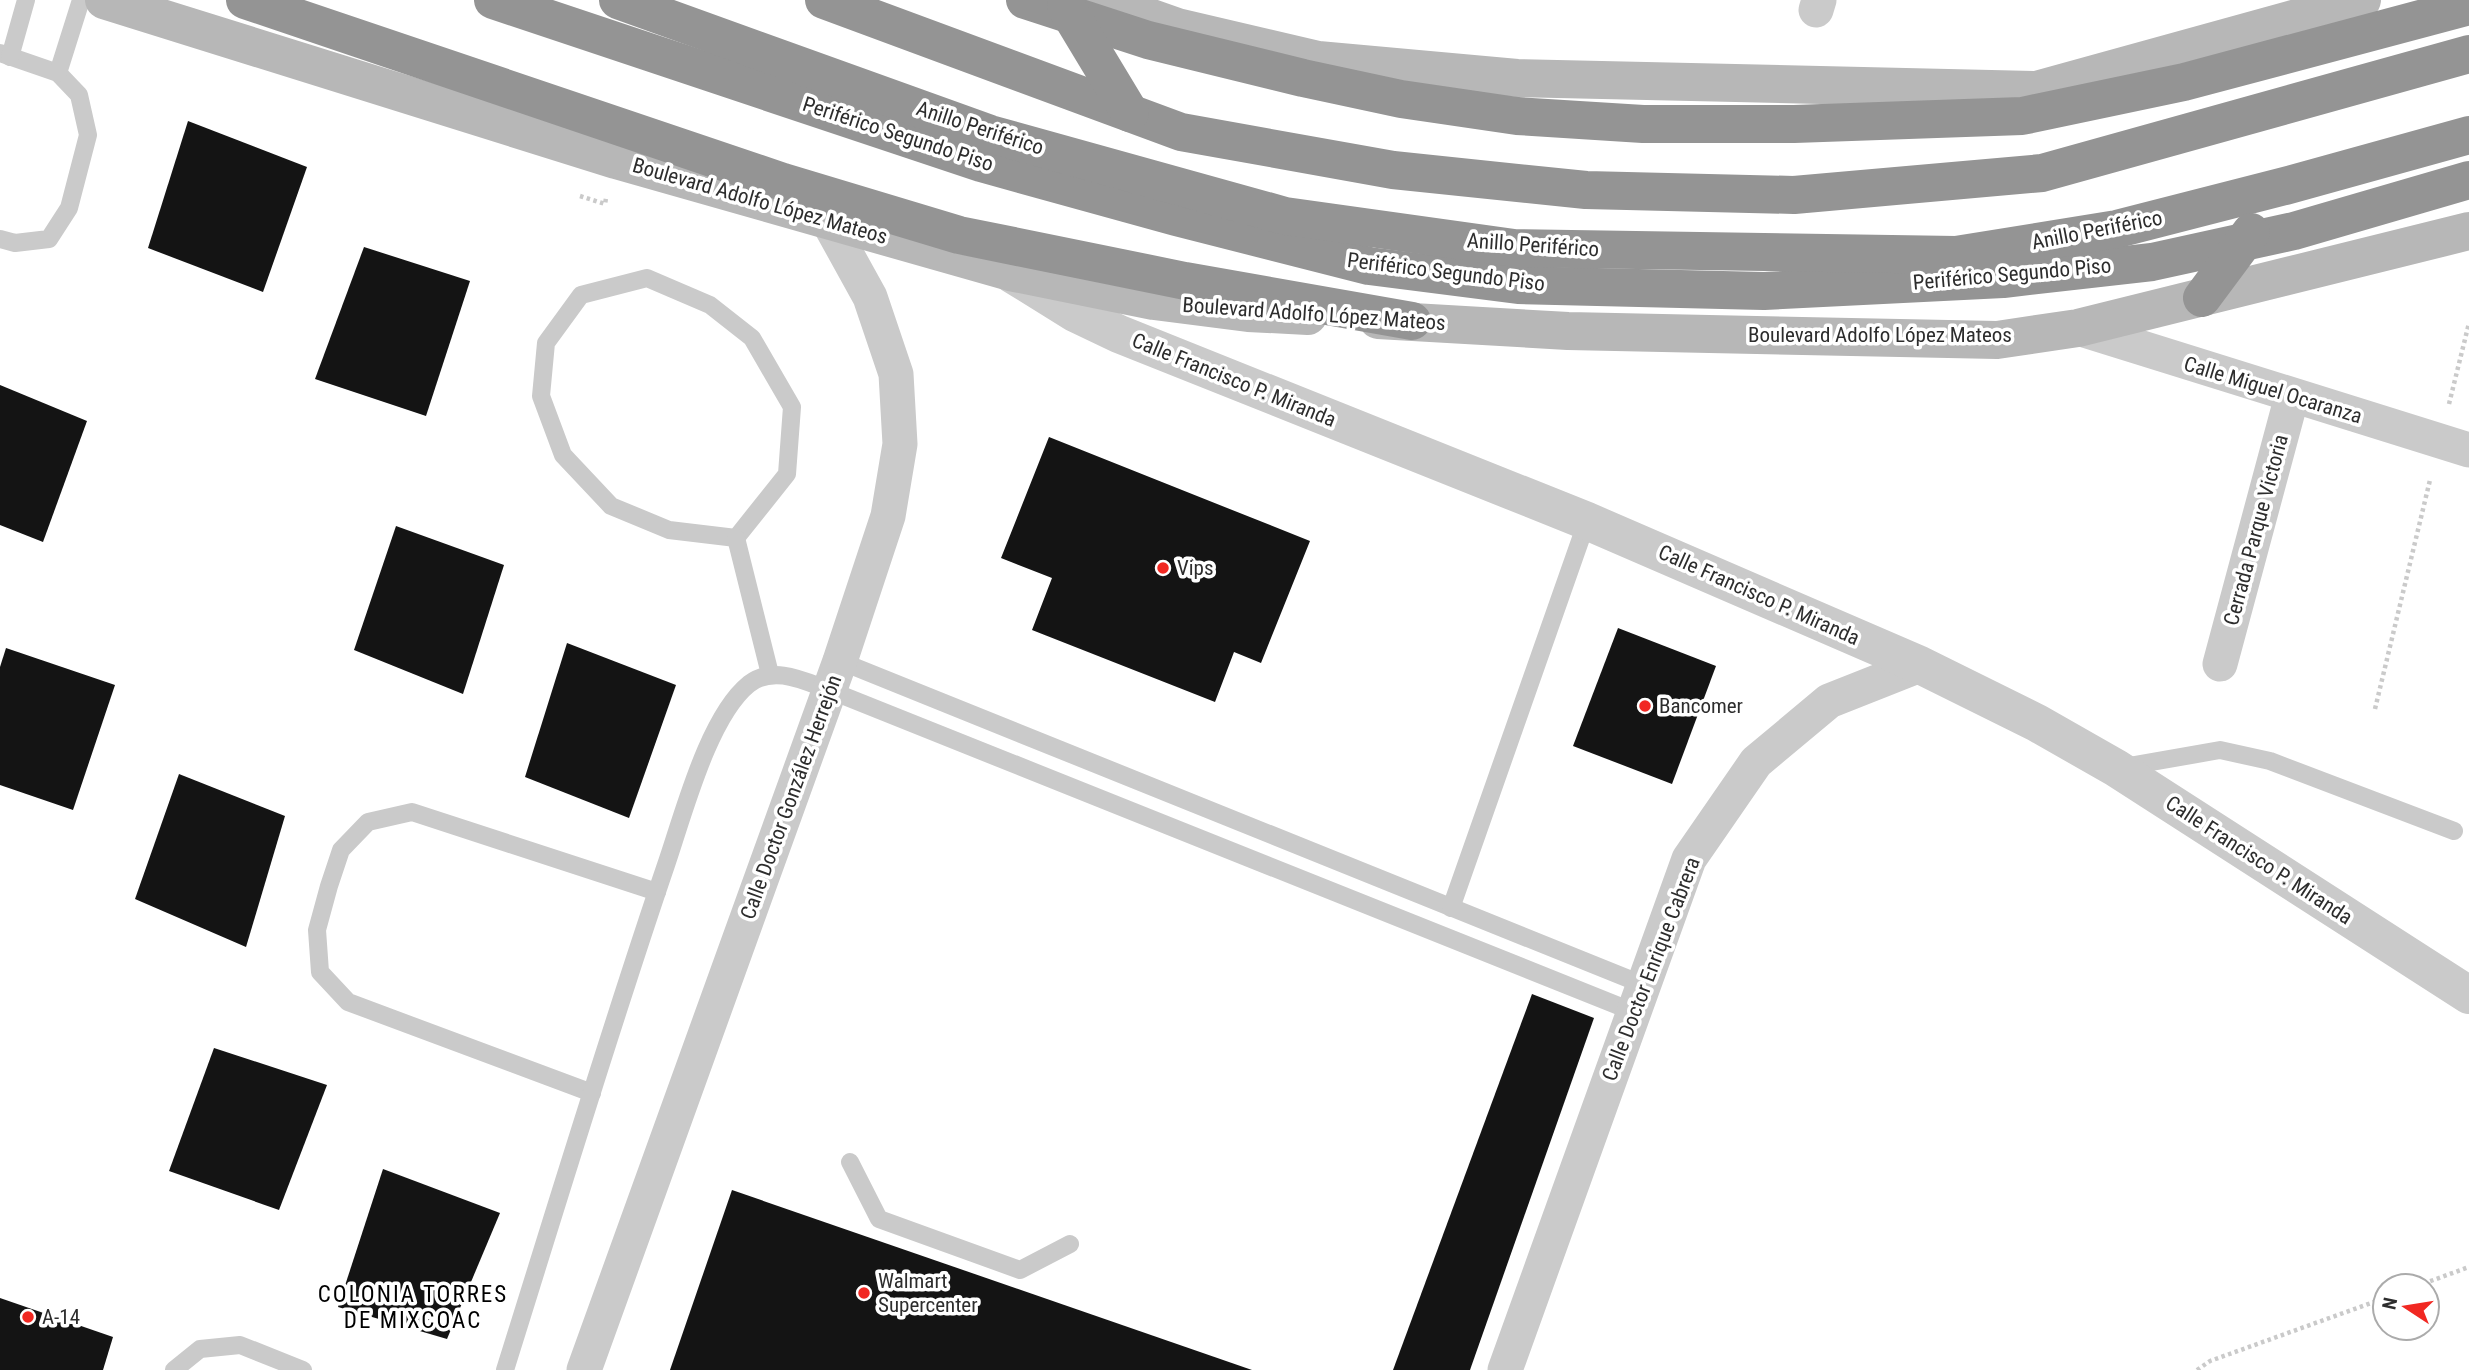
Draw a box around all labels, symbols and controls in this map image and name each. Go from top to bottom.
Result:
street label: Periférico Segundo Piso [800,92,996,176]
street label: Anillo Periférico [913,96,1047,160]
street label: Boulevard Adolfo López Mateos [630,153,890,249]
street label: Anillo Periférico [2030,206,2164,254]
street label: Anillo Periférico [1466,228,1600,262]
street label: Periférico Segundo Piso [1346,248,1546,296]
street label: Periférico Segundo Piso [1912,253,2112,295]
street label: Boulevard Adolfo López Mateos [1182,293,1446,335]
street label: Boulevard Adolfo López Mateos [1748,323,2012,347]
street label: Calle Francisco P. Miranda [1129,328,1339,432]
street label: Calle Miguel Ocaranza [2181,352,2365,428]
street label: Cerrada Parque Victoria [2219,432,2293,628]
street label: Calle Francisco P. Miranda [1655,540,1863,650]
place label: Vips [1177,556,1214,580]
marker: Vips [1155,560,1171,576]
street label: Calle Doctor González Herrejón [736,672,846,922]
place label: Bancomer [1659,694,1743,718]
marker: Bancomer [1637,698,1653,714]
street label: Calle Francisco P. Miranda [2161,791,2357,929]
street label: Calle Doctor Enrique Cabrera [1597,854,1705,1084]
place label: Walmart Supercenter [878,1269,978,1317]
north arrow [2371,1272,2441,1342]
district label: COLONIA TORRES DE MIXCOAC [318,1281,508,1334]
marker: Walmart Supercenter [856,1285,872,1301]
text: N [2377,1295,2402,1312]
place label: A-14 [42,1305,80,1329]
marker: A-14 [20,1309,36,1325]

